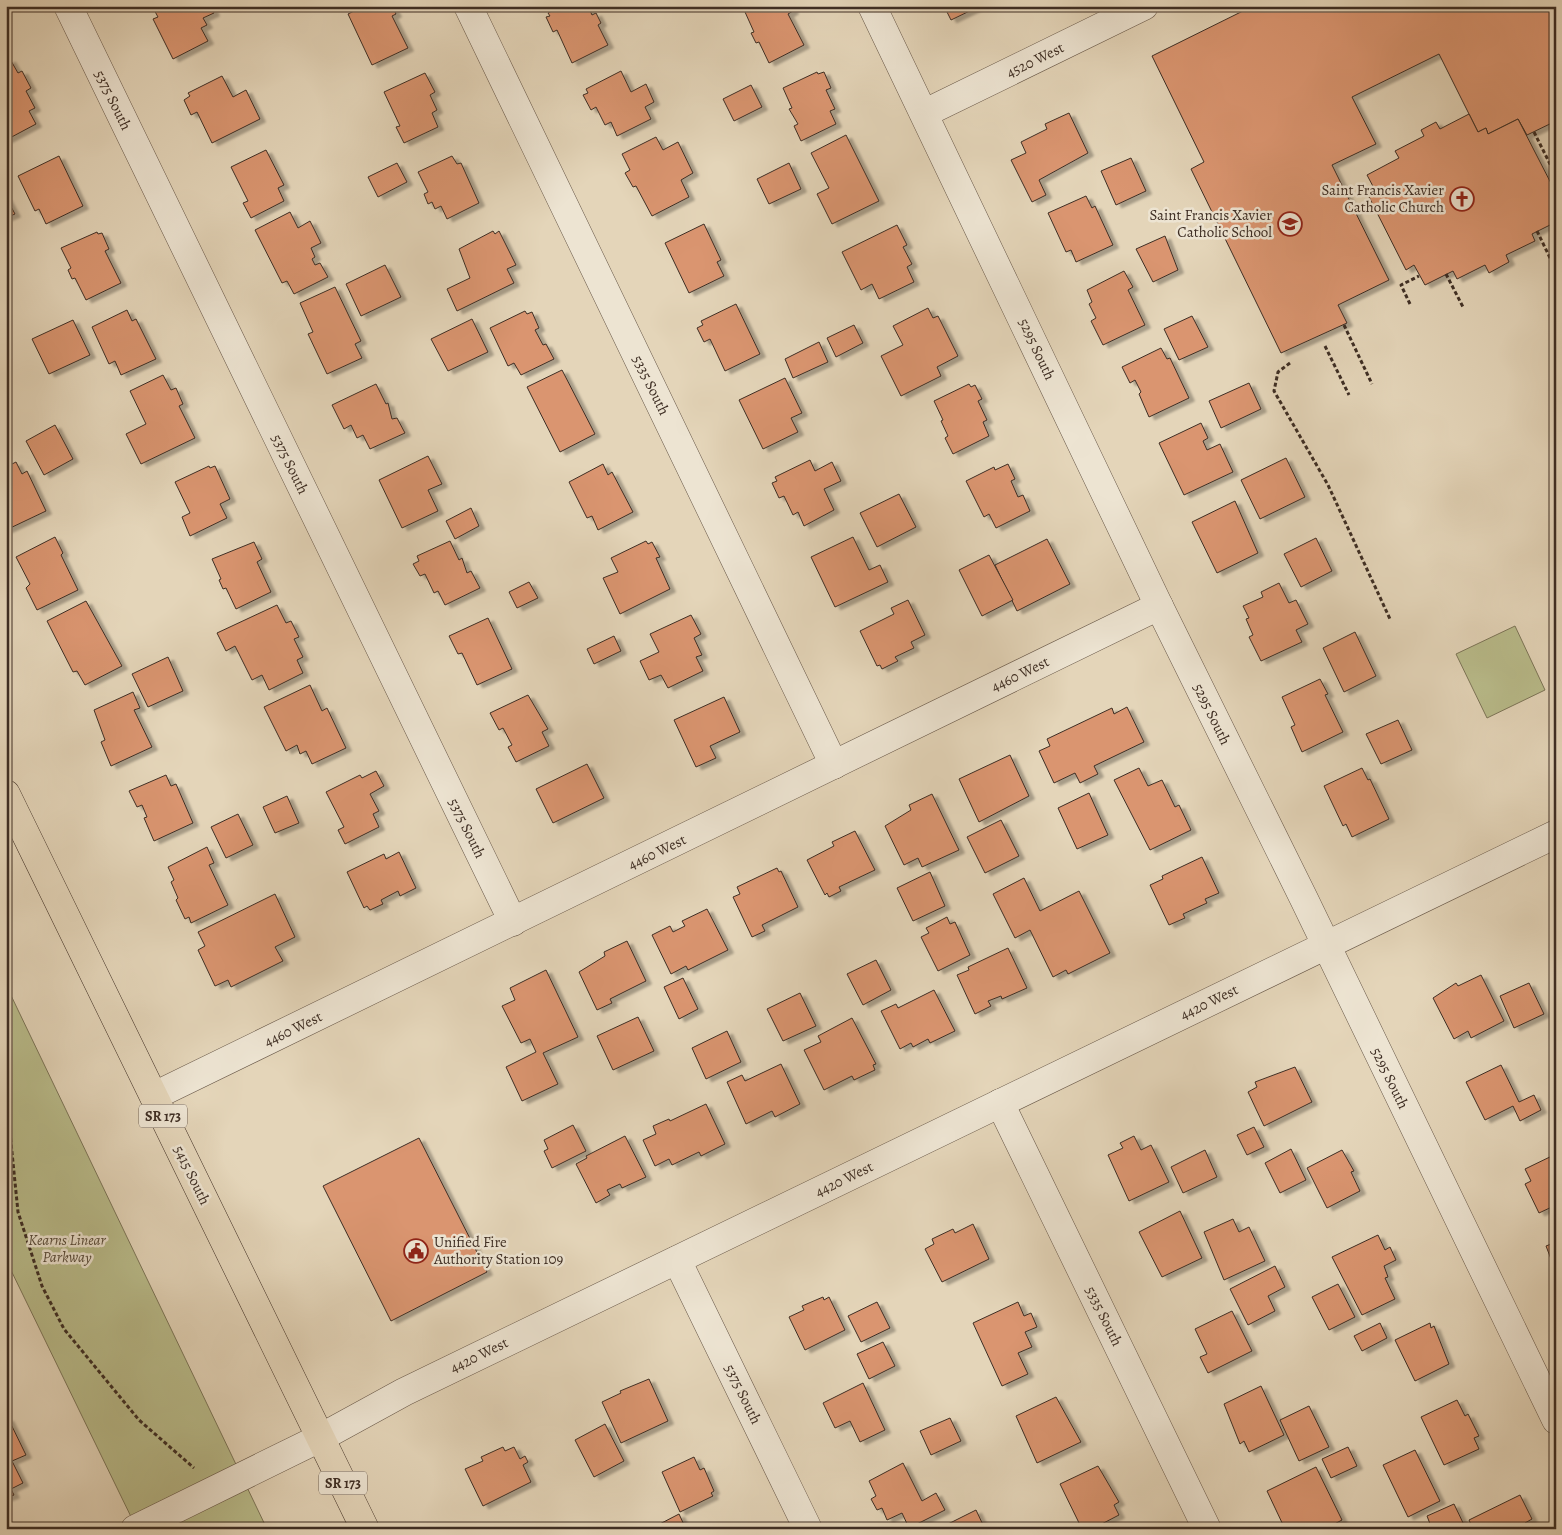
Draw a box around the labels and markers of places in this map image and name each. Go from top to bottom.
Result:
place label: Saint Francis Xavier Catholic Church [1321,180,1444,217]
church icon: Saint Francis Xavier Catholic Church [1449,186,1475,212]
place label: Saint Francis Xavier Catholic School [1149,205,1272,242]
school or university icon: Saint Francis Xavier Catholic School [1277,211,1303,237]
place label: Unified Fire Authority Station 109 [433,1232,563,1269]
public building icon: Unified Fire Authority Station 109 [403,1238,429,1264]

